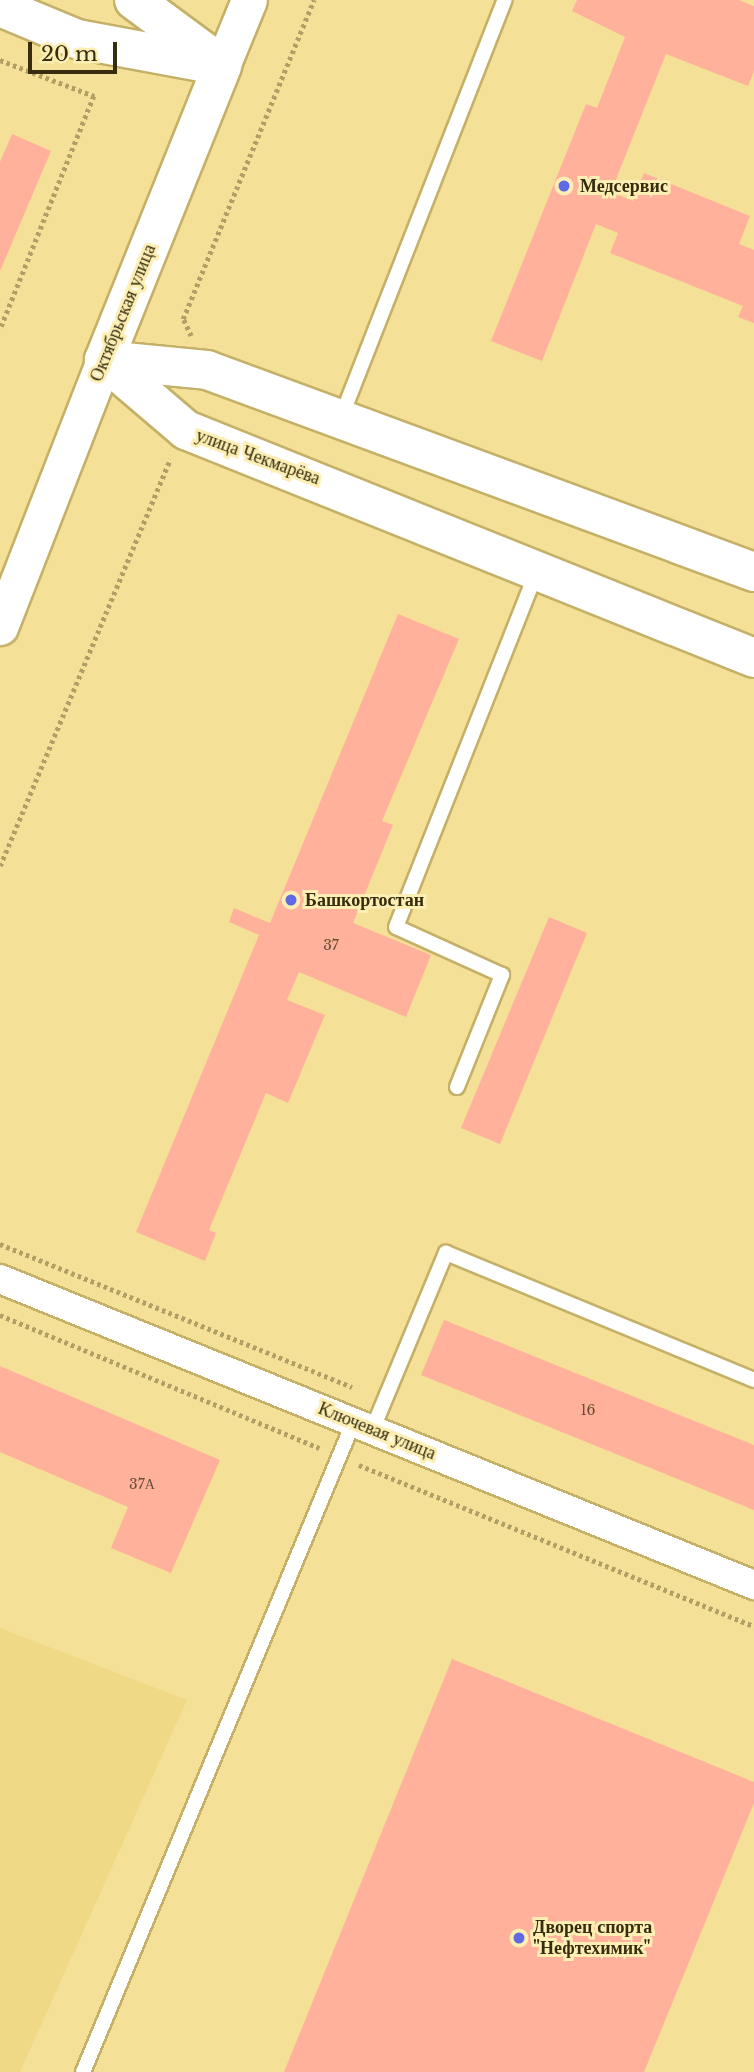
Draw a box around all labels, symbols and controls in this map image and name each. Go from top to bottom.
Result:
scale bar [32,28,121,72]
text: 20 m [41,41,98,67]
place label: Медсервис [580,175,668,197]
marker: Медсервис [554,176,574,196]
street label: Октябрьская улица [86,241,160,385]
street label: улица Чекмарёва [193,425,323,489]
place label: Башкортостан [305,889,424,911]
marker: Башкортостан [283,892,299,908]
house number: 37 [323,937,339,953]
street label: Ключевая улица [315,1398,439,1464]
house number: 16 [580,1402,596,1418]
house number: 37А [129,1476,155,1492]
place label: Дворец спорта "Нефтехимик" [533,1917,652,1960]
marker: Дворец спорта "Нефтехимик" [511,1930,527,1946]

